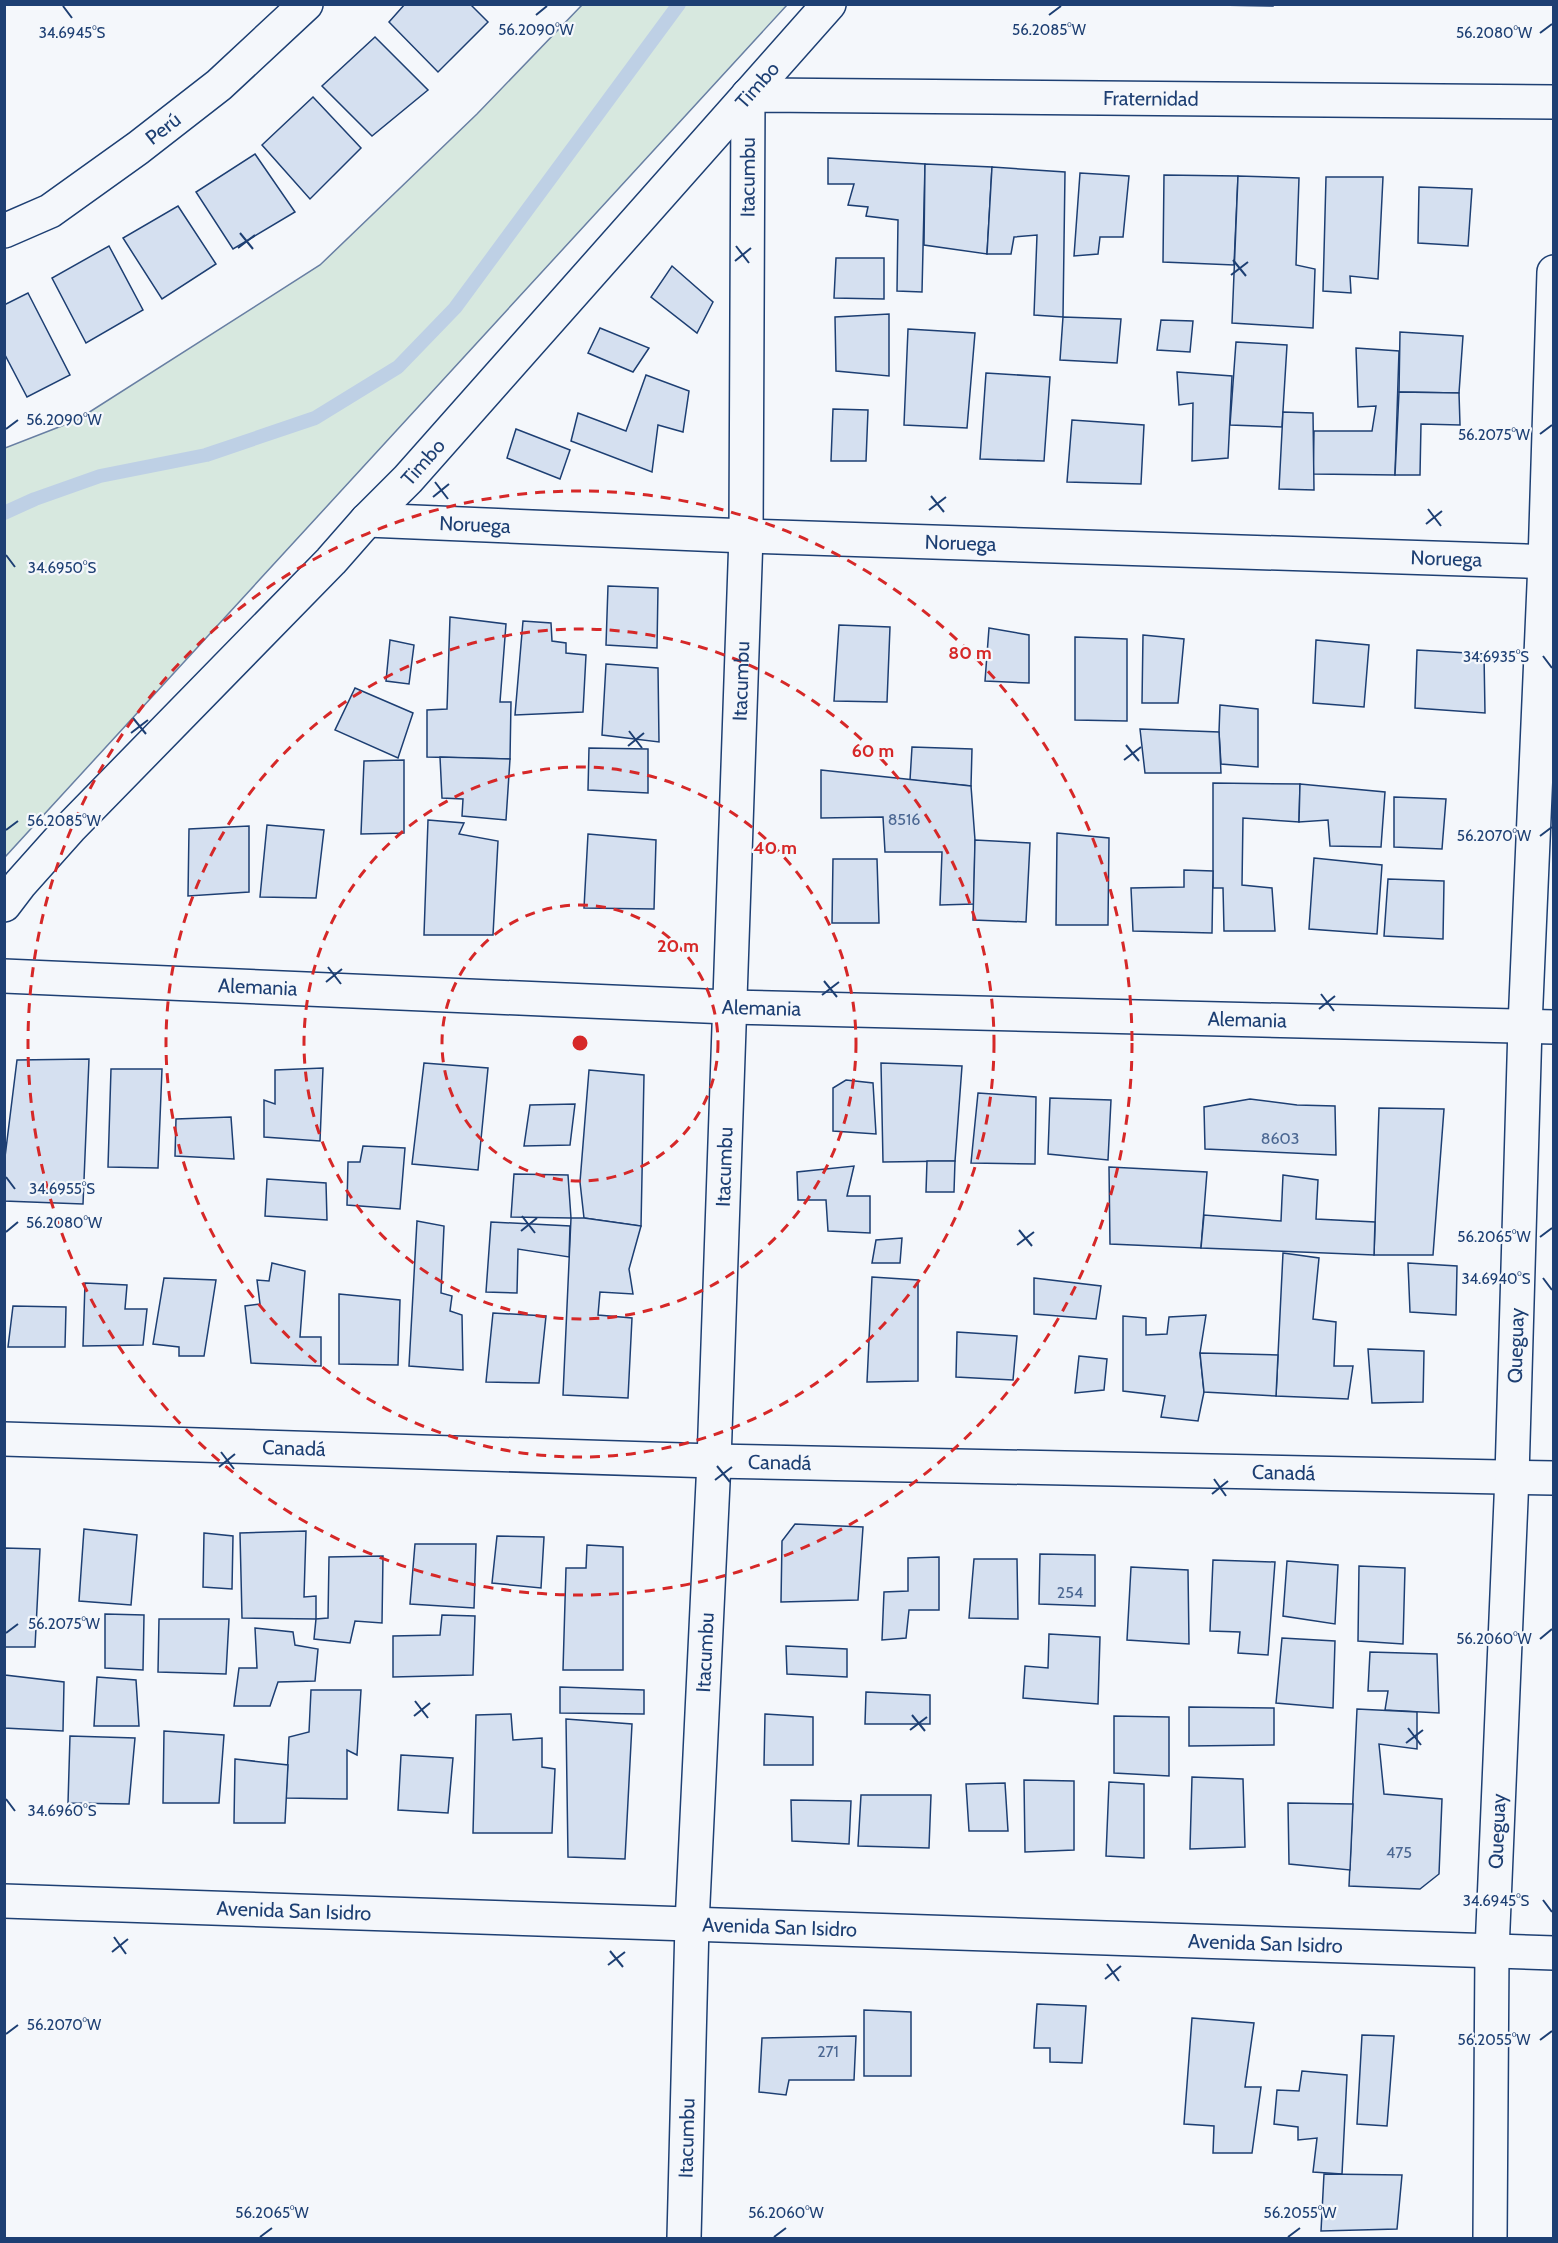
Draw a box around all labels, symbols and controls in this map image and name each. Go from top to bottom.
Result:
text: 56.2090°W [498,21,575,39]
text: 56.2085°W [1012,21,1087,39]
text: 34.6945°S [39,24,106,42]
text: 56.2080°W [1456,24,1533,42]
street label: Timbo [730,57,784,113]
street label: Fraternidad [1103,86,1199,111]
street label: Perú [140,107,185,150]
street label: Itacumbu [735,137,760,217]
text: 56.2090°W [26,411,103,429]
text: 56.2075°W [1458,426,1531,444]
street label: Timbo [396,434,450,490]
street label: Noruega [439,511,511,538]
street label: Noruega [924,530,997,556]
street label: Noruega [1410,545,1483,572]
text: 34.6950°S [28,559,96,577]
street label: Itacumbu [728,641,754,721]
text: 80 m [948,642,992,664]
text: 34.6935°S [1463,648,1529,666]
text: 60 m [852,740,894,762]
house number: 8516 [888,810,920,829]
text: 56.2085°W [27,812,102,830]
text: 56.2070°W [1457,827,1532,845]
text: 40 m [753,837,797,859]
text: 20 m [657,935,699,957]
street label: Alemania [218,973,298,1001]
street label: Alemania [721,995,802,1021]
street label: Alemania [1207,1007,1287,1033]
centre of rings [570,1033,590,1053]
street label: Itacumbu [711,1126,738,1207]
house number: 8603 [1261,1129,1299,1148]
text: 34.6955°S [29,1180,95,1198]
text: 56.2080°W [26,1214,103,1232]
text: 56.2065°W [1457,1228,1531,1246]
text: 34.6940°S [1462,1270,1531,1288]
street label: Queguay [1503,1307,1529,1384]
street label: Canadá [262,1435,326,1461]
street label: Canadá [748,1450,812,1475]
street label: Canadá [1252,1460,1316,1485]
house number: 254 [1057,1583,1083,1602]
street label: Itacumbu [691,1612,719,1693]
text: 56.2075°W [28,1615,101,1633]
text: 56.2060°W [1456,1630,1533,1648]
street label: Queguay [1483,1793,1511,1869]
text: 34.6960°S [28,1802,97,1820]
house number: 475 [1386,1843,1412,1862]
text: 34.6945°S [1463,1892,1530,1910]
street label: Avenida San Isidro [216,1896,372,1925]
street label: Avenida San Isidro [702,1912,857,1942]
street label: Avenida San Isidro [1188,1929,1343,1958]
text: 56.2070°W [27,2016,102,2034]
text: 56.2055°W [1458,2031,1531,2049]
house number: 271 [817,2042,839,2061]
street label: Itacumbu [674,2098,700,2178]
text: 56.2065°W [235,2204,309,2222]
text: 56.2060°W [748,2204,825,2222]
text: 56.2055°W [1264,2204,1337,2222]

